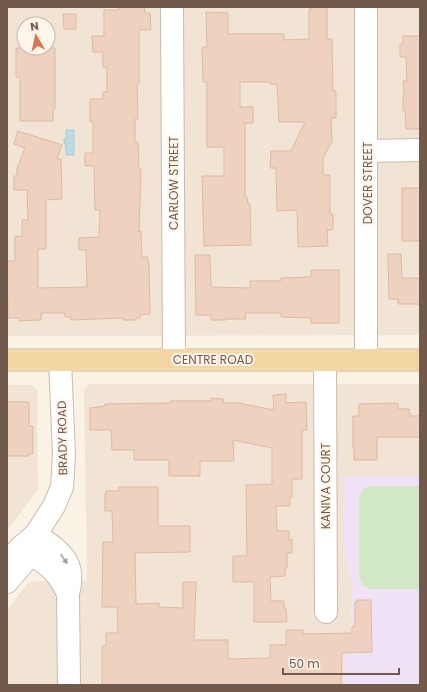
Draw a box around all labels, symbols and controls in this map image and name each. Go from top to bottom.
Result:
north arrow [16,16,56,56]
text: N [29,18,40,35]
street label: CARLOW STREET [165,136,182,230]
street label: DOVER STREET [359,141,376,224]
street label: CENTRE ROAD [173,351,253,368]
street label: BRADY ROAD [53,400,71,476]
street label: KANIVA COURT [317,442,334,529]
one-way arrow [60,553,68,564]
scale bar [283,650,399,676]
text: 50 m [289,655,320,672]

